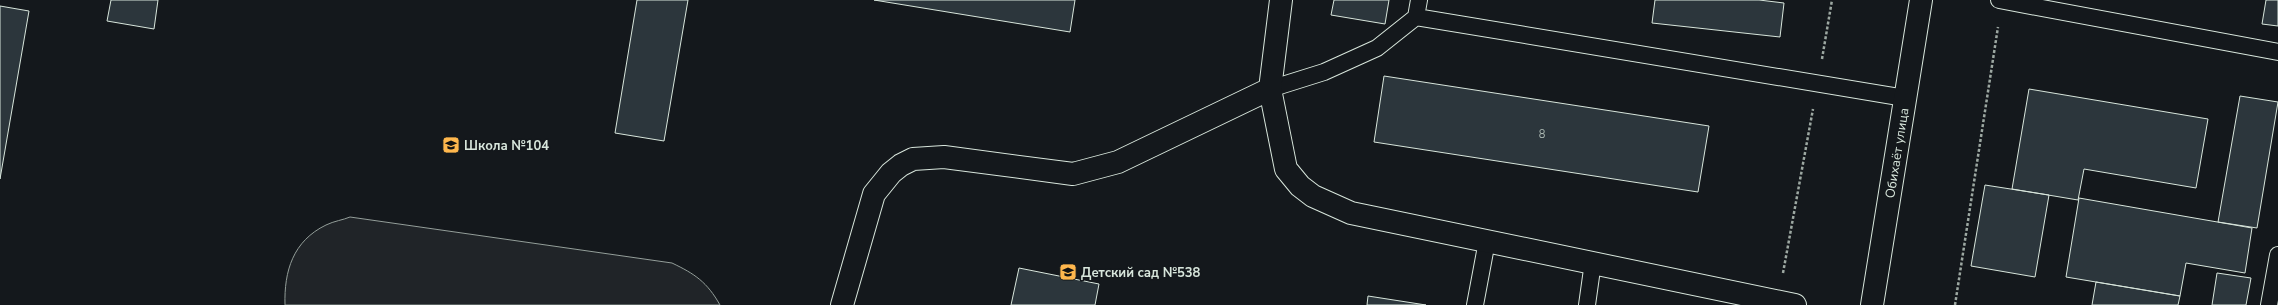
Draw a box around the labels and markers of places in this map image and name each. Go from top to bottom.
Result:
school or university icon: Школа №104 [441,135,461,155]
place label: Школа №104 [464,137,549,155]
school or university icon: Детский сад №538 [1058,262,1078,282]
place label: Детский сад №538 [1081,264,1201,282]

